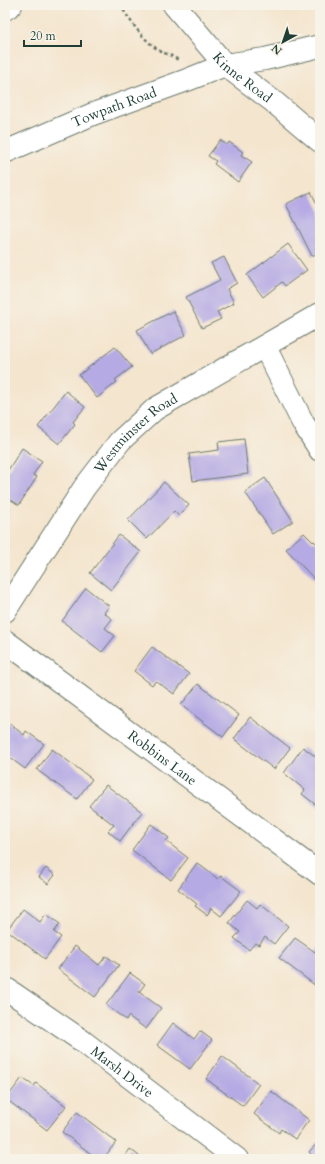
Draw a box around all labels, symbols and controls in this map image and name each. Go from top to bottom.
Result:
scale bar [24,22,81,48]
north arrow [263,22,303,62]
text: 20 m [30,28,57,44]
text: N [268,40,285,58]
street label: Kinne Road [208,48,277,107]
street label: Towpath Road [69,82,160,132]
street label: Westminster Road [89,388,181,478]
street label: Robbins Lane [124,726,201,789]
street label: Marsh Drive [87,1041,158,1102]

